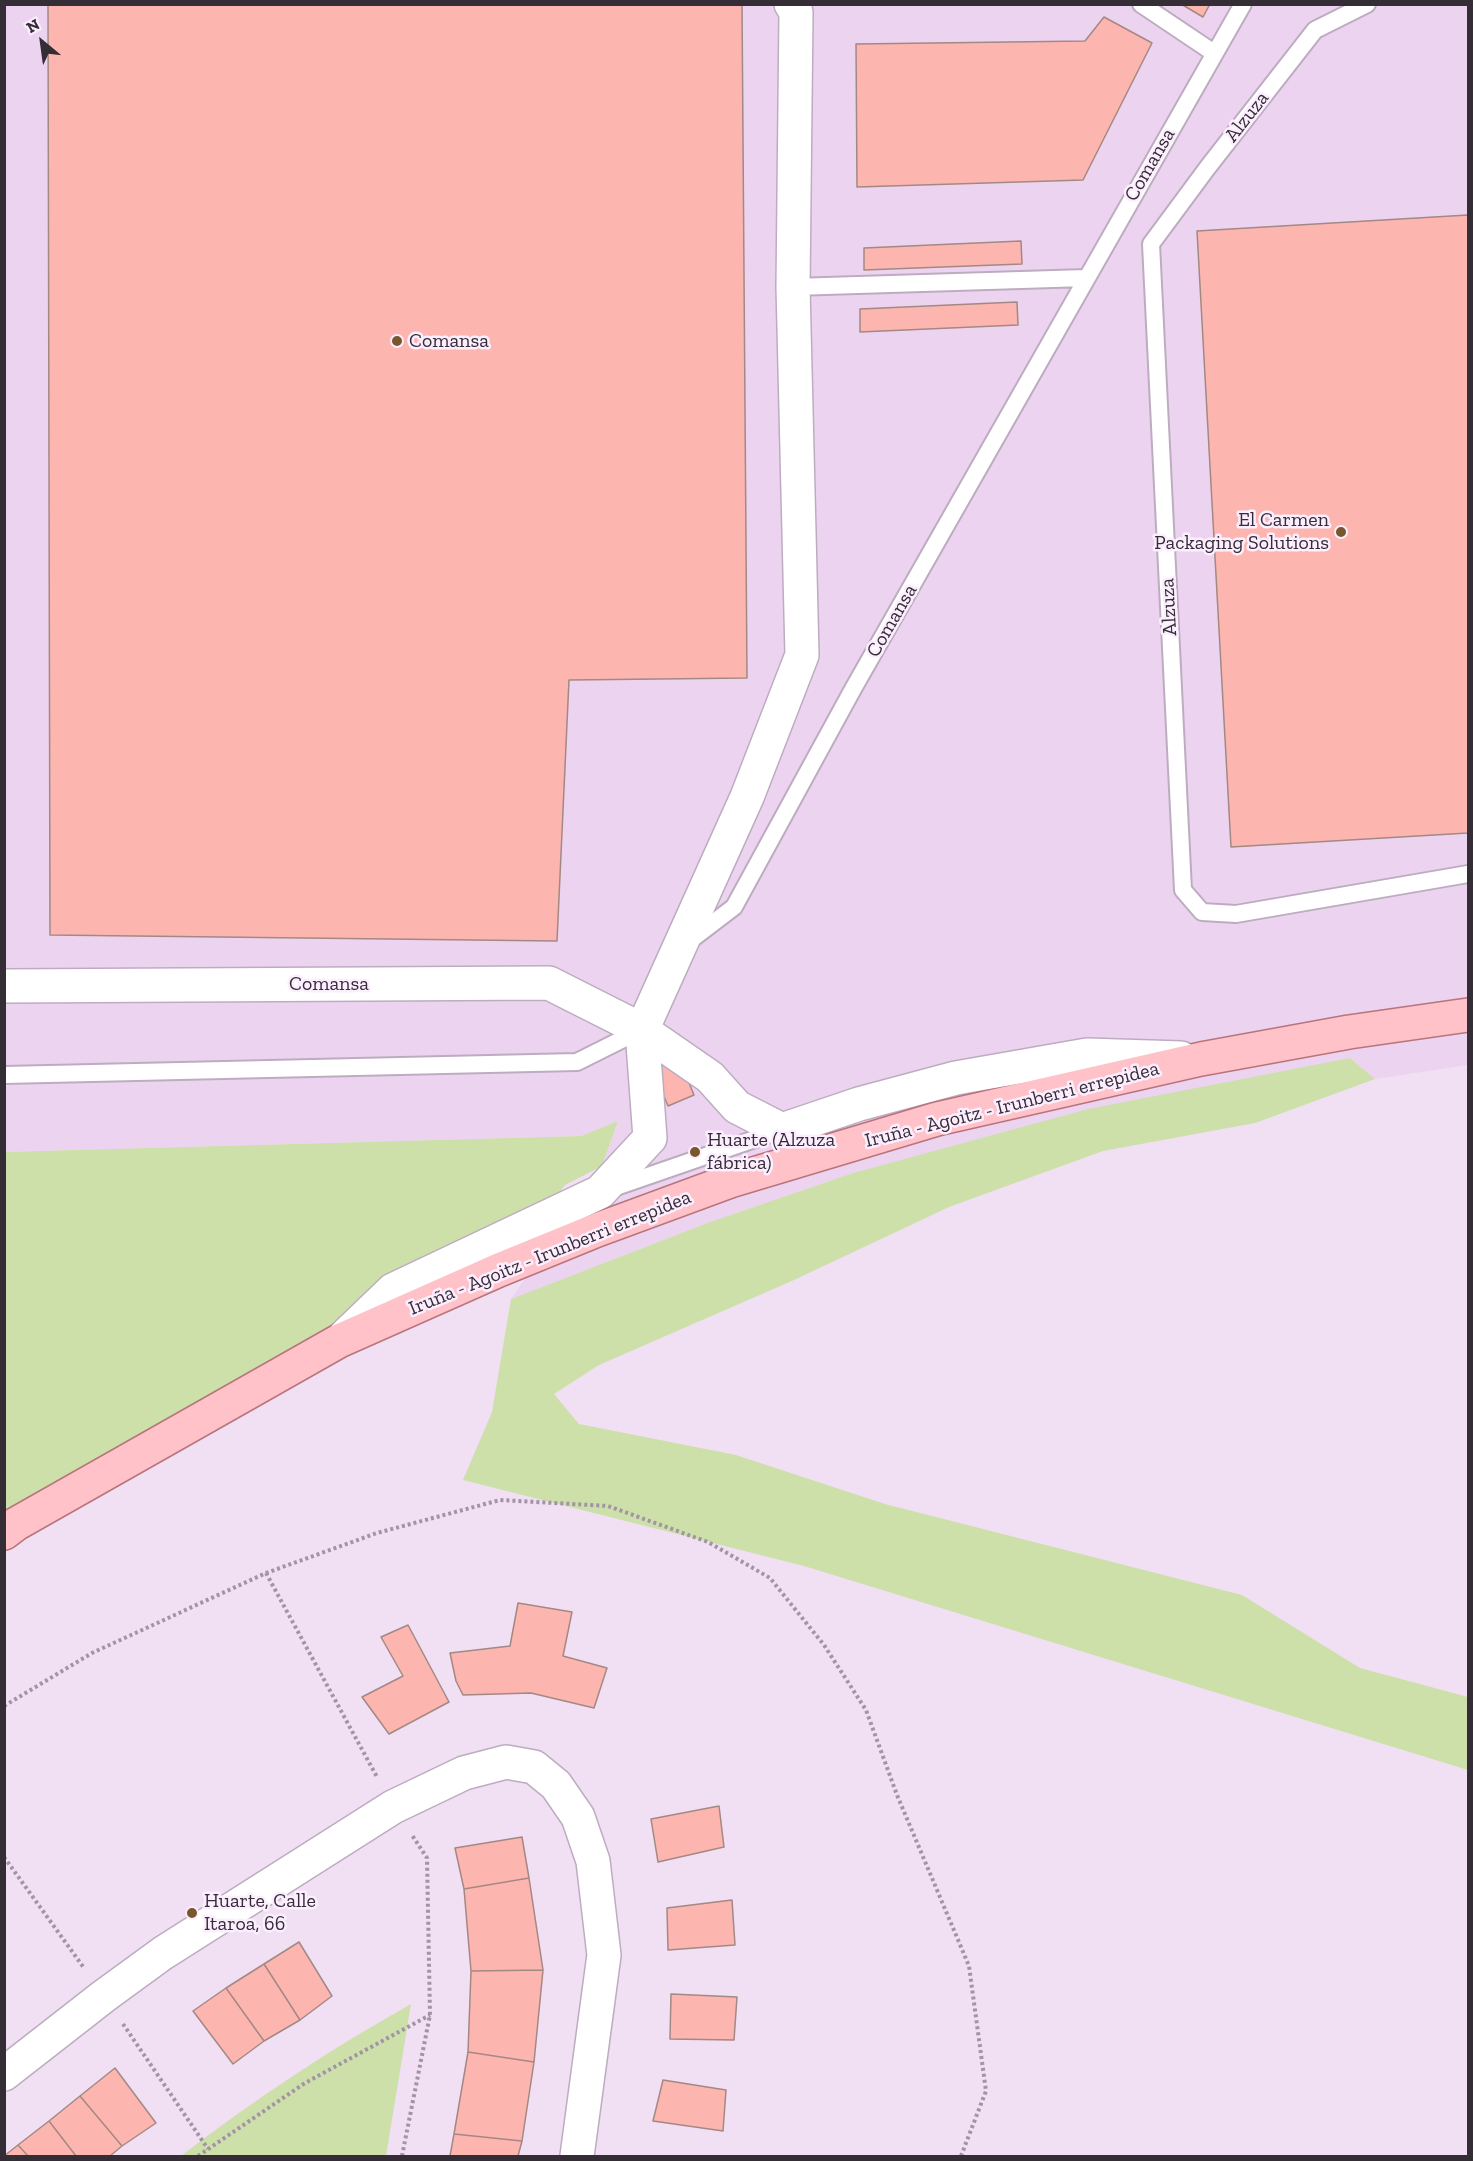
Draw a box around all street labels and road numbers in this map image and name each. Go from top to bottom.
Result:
street label: Alzuza [1220,87,1274,147]
street label: Comansa [1120,124,1180,206]
street label: Alzuza [1156,578,1182,636]
street label: Comansa [862,580,922,662]
street label: Comansa [289,972,369,996]
street label: Iruña - Agoitz - Irunberri errepidea [862,1057,1162,1153]
street label: Iruña - Agoitz - Irunberri errepidea [405,1185,695,1321]

